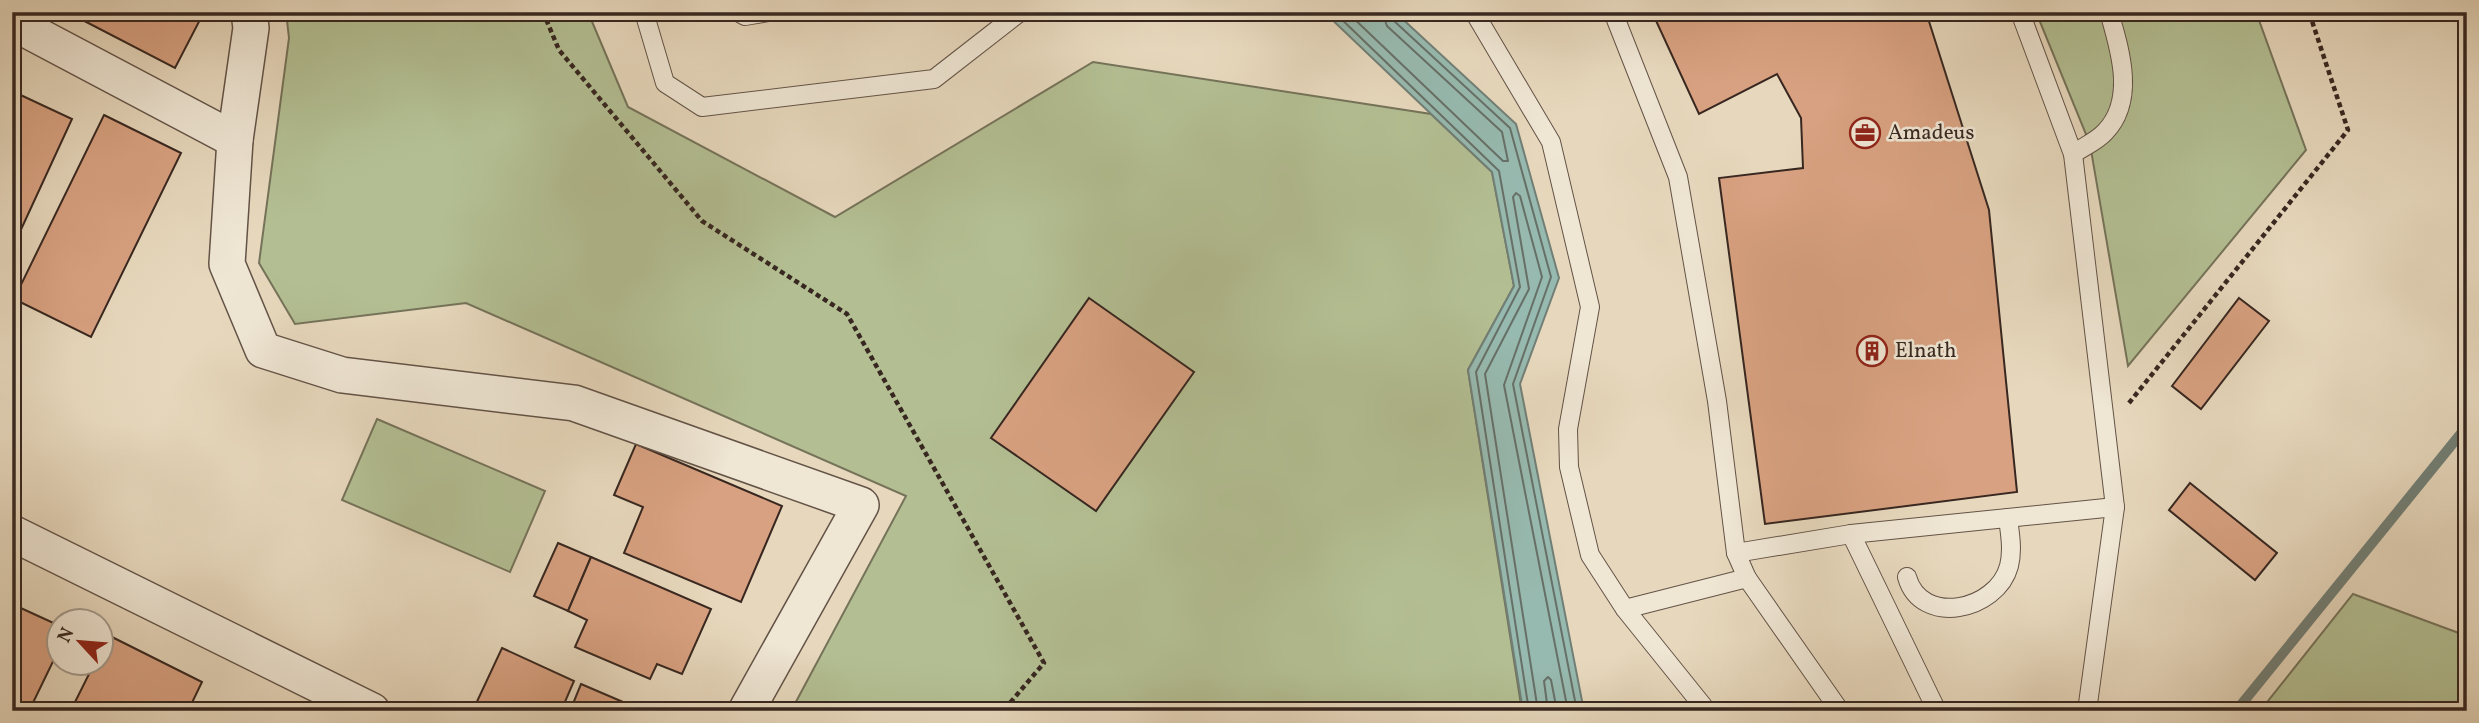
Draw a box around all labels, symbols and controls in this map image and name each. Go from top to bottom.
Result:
office icon: Amadeus [1848,116,1882,150]
place label: Amadeus [1888,119,1974,148]
building icon: Elnath [1855,334,1889,368]
place label: Elnath [1895,337,1956,366]
north arrow [46,608,116,678]
text: N [52,623,81,647]

